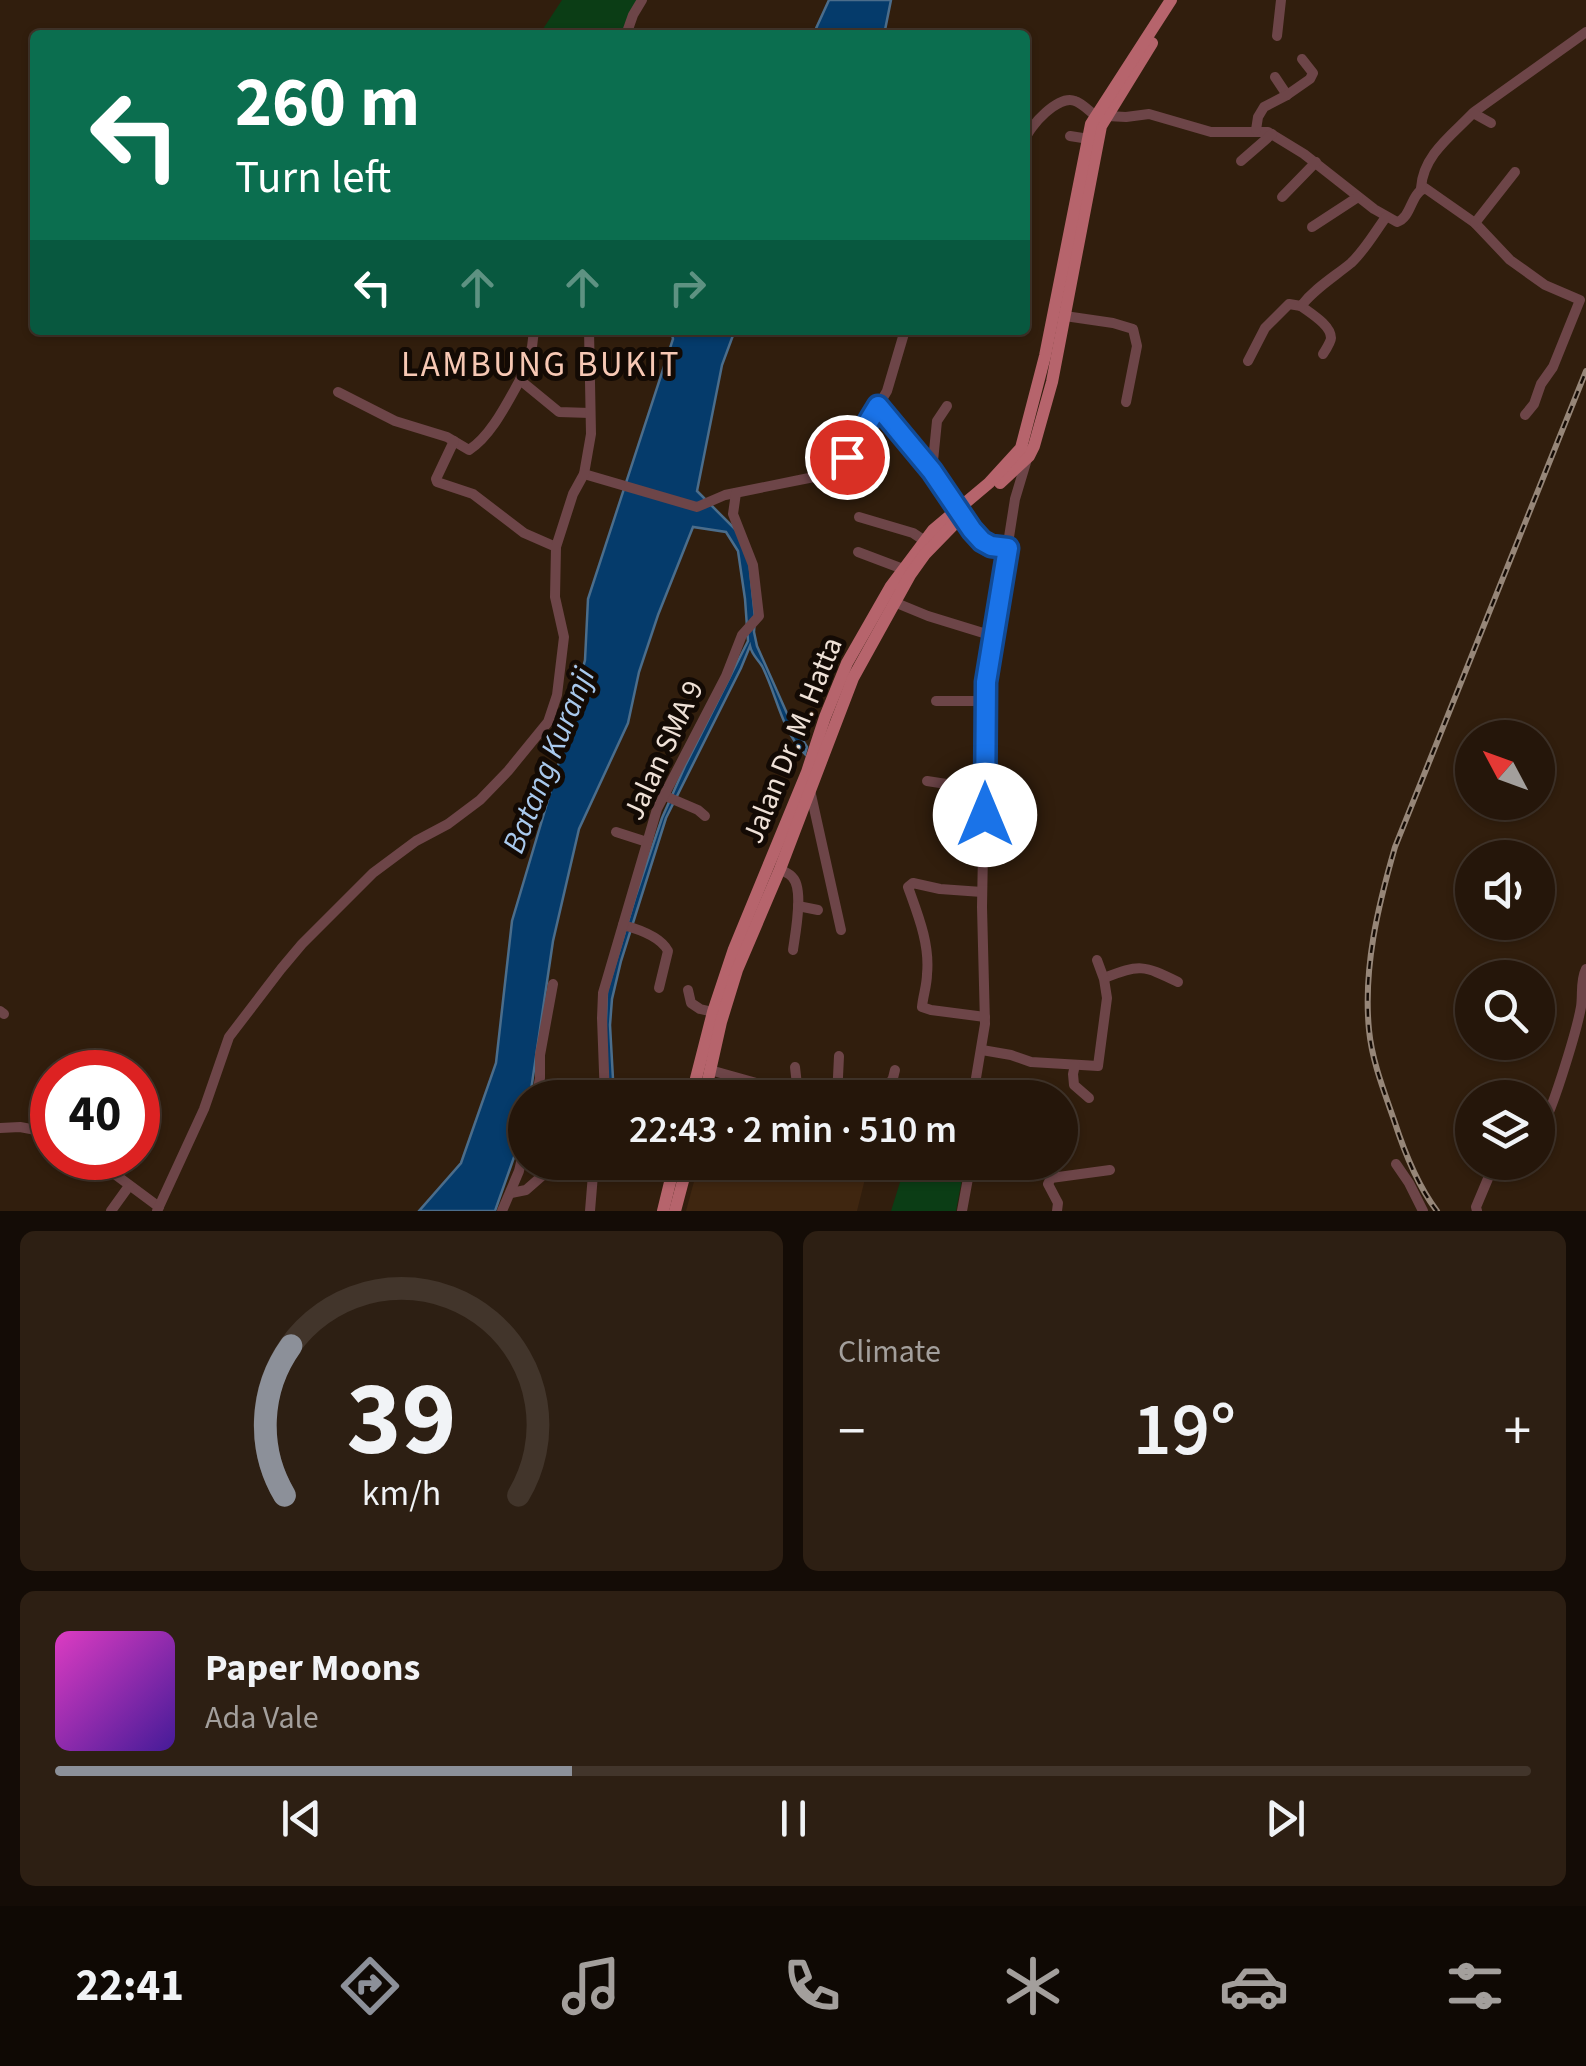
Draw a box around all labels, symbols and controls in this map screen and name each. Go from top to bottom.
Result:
text: 260 m [235,53,420,153]
icon: left [70,70,200,200]
text: Turn left [235,146,391,210]
icon: left [345,260,400,315]
icon: ahead [450,260,505,315]
icon: ahead [555,260,610,315]
icon: right [660,260,715,315]
district label: LAMBUNG BUKIT [401,340,681,390]
pin [805,415,890,500]
icon: arrive [820,430,875,485]
street label: Jalan Dr. M. Hatta [732,631,853,850]
water label: Batang Kuranji [491,660,607,860]
street label: Jalan SMA 9 [612,673,715,827]
north arrow [1455,720,1555,820]
map controls [1455,720,1555,1180]
position arrow [933,763,1037,867]
button: sound [1455,840,1555,940]
button: search [1455,960,1555,1060]
speed limit sign: 40 [30,1050,160,1180]
button: layers [1455,1080,1555,1180]
text: 22:43 · 2 min · 510 m [629,1103,957,1157]
text: Climate [838,1329,941,1375]
text: 39 [347,1347,456,1495]
text: 19° [1133,1377,1236,1484]
text: − [838,1393,865,1471]
text: + [1504,1393,1531,1471]
text: km/h [362,1468,441,1519]
text: Paper Moons [205,1641,420,1695]
text: Ada Vale [205,1695,319,1741]
icon: previous [274,1791,329,1846]
icon: pause [766,1791,821,1846]
icon: next [1258,1791,1313,1846]
icon: directions [335,1951,405,2021]
icon: music [556,1951,626,2021]
icon: phone [777,1951,847,2021]
icon: climate [998,1951,1068,2021]
icon: car [1219,1951,1289,2021]
icon: filters [1440,1951,1510,2021]
text: 22:41 [76,1954,184,2018]

